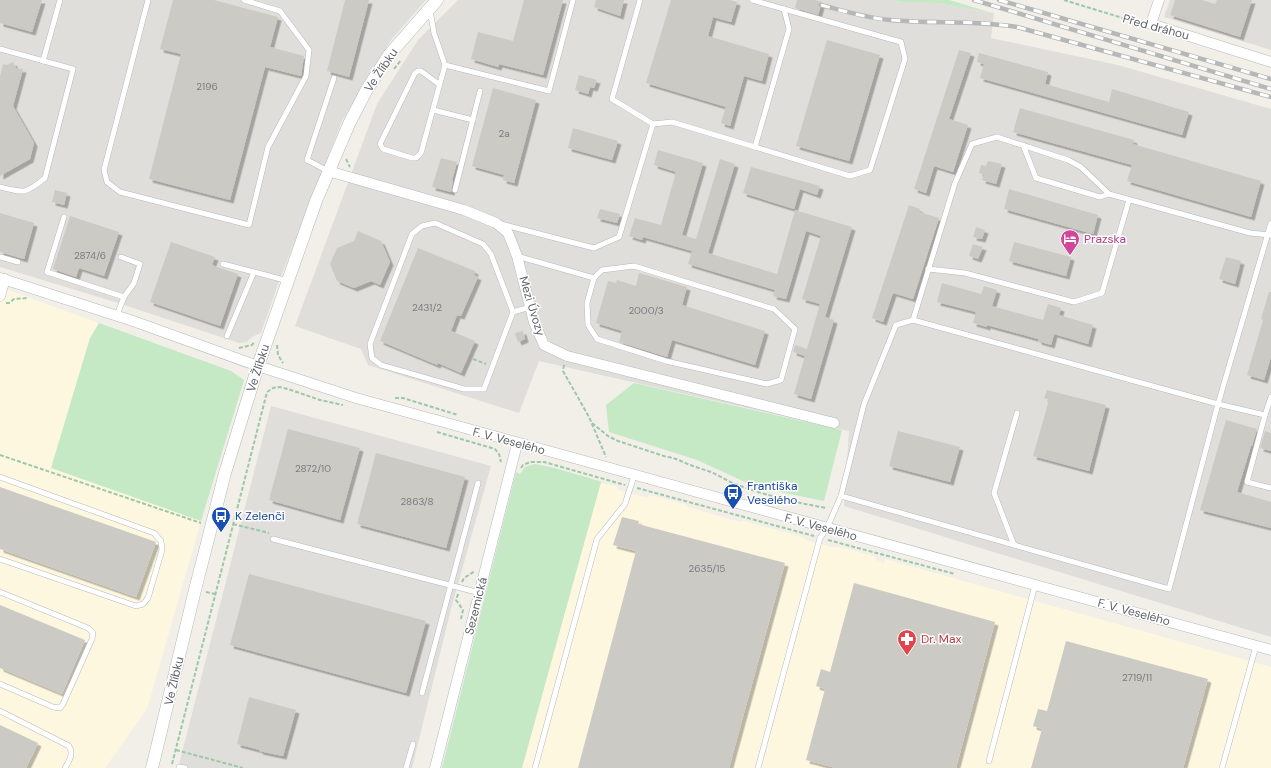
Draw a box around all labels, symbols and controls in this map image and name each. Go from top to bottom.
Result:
street label: Před dráhou [1121,10,1191,44]
street label: Ve Žlíbku [361,45,402,95]
house number: 2196 [196,80,218,93]
house number: 2a [498,127,510,140]
hotel icon: Prazska [1059,228,1081,256]
place label: Prazska [1084,231,1126,247]
house number: 2874/6 [74,249,106,262]
street label: Mezi Úvozy [515,274,549,338]
house number: 2431/2 [412,301,442,314]
house number: 2000/3 [628,304,664,317]
street label: Ve Žlíbku [243,342,273,394]
street label: F. V. Veselého [471,424,547,458]
house number: 2872/10 [295,462,331,475]
place label: Františka Veselého [747,478,797,508]
bus stop icon: Františka Veselého [722,482,744,510]
house number: 2863/8 [400,495,434,508]
bus stop icon: K Zelenči [210,505,232,533]
place label: K Zelenči [235,508,285,524]
street label: F. V. Veselého [783,510,859,544]
house number: 2635/15 [689,562,725,575]
street label: Sezemická [461,575,491,637]
street label: F. V. Veselého [1096,595,1172,629]
pharmacy icon: Dr. Max [896,628,918,656]
place label: Dr. Max [921,631,961,647]
street label: Ve Žlíbku [161,655,187,707]
house number: 2719/11 [1122,671,1152,684]

